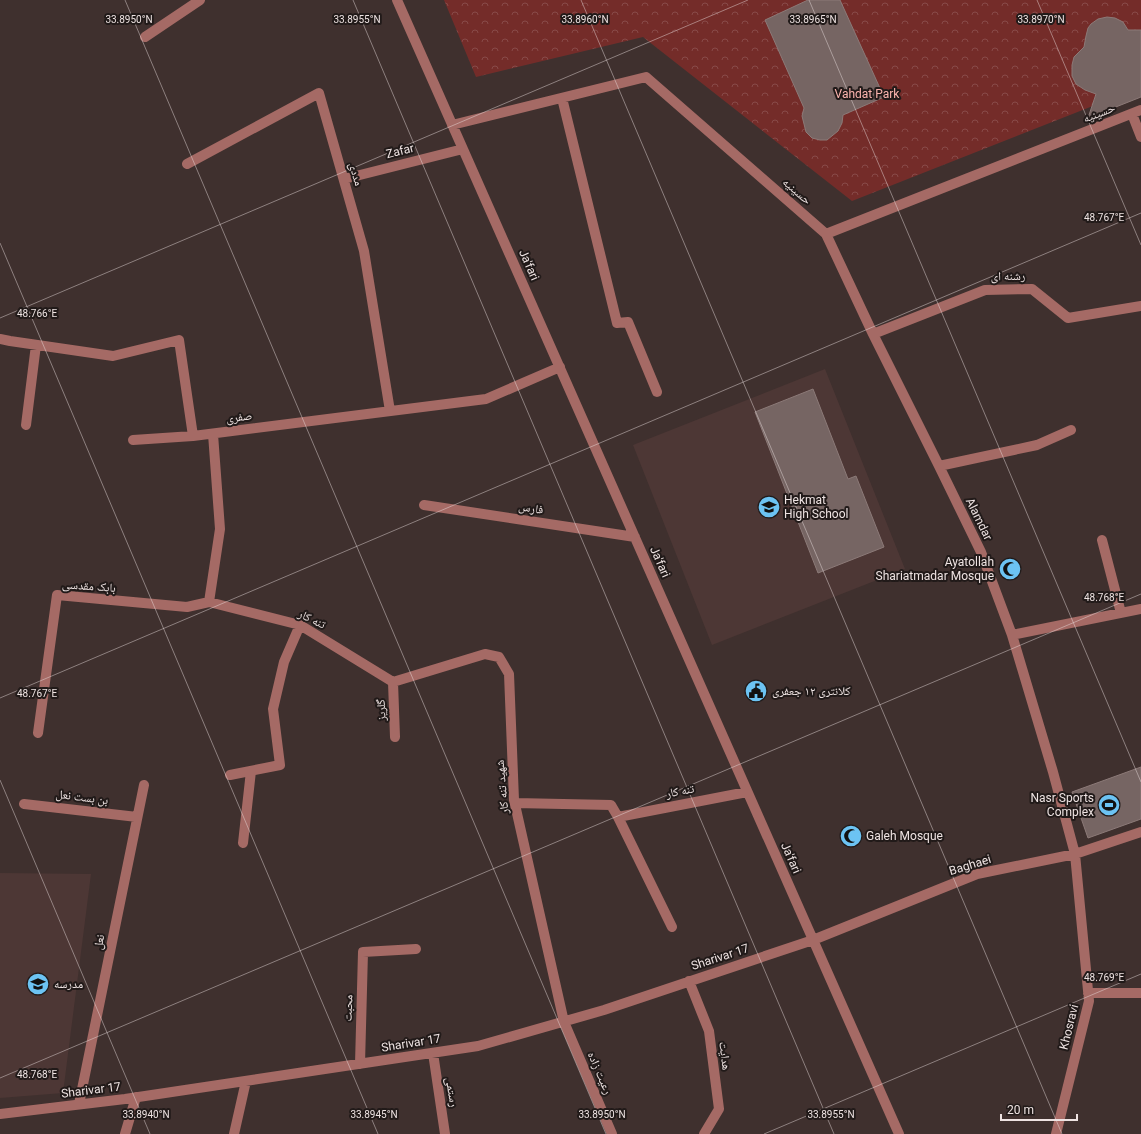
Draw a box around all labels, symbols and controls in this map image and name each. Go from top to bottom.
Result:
text: 33.8950°N [105,14,153,25]
text: 33.8955°N [333,14,381,25]
text: 33.8960°N [561,14,609,25]
text: 33.8965°N [789,14,837,25]
text: 33.8970°N [1017,14,1065,25]
park label: Vahdat Park [835,87,900,101]
street label: حسینیه [1081,100,1117,126]
street label: Zafar [384,141,416,161]
street label: مددی [346,161,366,187]
street label: حسینیه [780,175,814,208]
text: 48.767°E [1084,212,1124,223]
street label: Ja'fari [516,247,542,283]
street label: رشنه ای [991,269,1026,283]
text: 48.766°E [17,308,57,319]
street label: صفری [225,408,253,426]
place label: Hekmat High School [784,493,848,521]
school or university icon: Hekmat High School [756,494,782,520]
street label: Alamdar [963,496,995,542]
street label: فارس [518,499,544,517]
street label: Ja'fari [647,544,673,580]
place label: Ayatollah Shariatmadar Mosque [876,555,994,583]
mosque icon: Ayatollah Shariatmadar Mosque [997,556,1023,582]
street label: بابک مقدسی [62,577,116,595]
text: 48.768°E [1084,592,1124,603]
street label: تنه کار [295,606,328,632]
public building icon: کلانتری ۱۲ جعفری [743,678,769,704]
place label: کلانتری ۱۲ جعفری [772,684,850,698]
text: 48.767°E [17,688,57,699]
street label: گلریز [374,699,389,722]
street label: شهید تنه کار [493,759,512,816]
street label: تنه کار [664,781,696,801]
street label: بن بست نعل [55,787,109,808]
place label: Nasr Sports Complex [1030,791,1094,819]
sports icon: Nasr Sports Complex [1096,792,1122,818]
mosque icon: Galeh Mosque [838,823,864,849]
place label: Galeh Mosque [866,829,943,843]
street label: Ja'fari [778,840,804,876]
street label: Baghaei [947,852,993,878]
street label: نعل [91,933,107,951]
street label: Sharivar 17 [689,941,751,973]
school or university icon: مدرسه [25,971,51,997]
text: 48.769°E [1084,972,1124,983]
place label: مدرسه [54,977,83,991]
street label: محبت [341,994,356,1022]
street label: Khosravi [1057,1003,1081,1051]
street label: Sharivar 17 [380,1031,442,1055]
street label: هدایت [716,1041,734,1071]
street label: رعیت زاده [585,1049,615,1097]
text: 48.768°E [17,1069,57,1080]
street label: رستمی [443,1076,461,1108]
street label: Sharivar 17 [60,1079,122,1101]
scale bar [1001,1096,1077,1122]
text: 20 m [1007,1103,1034,1117]
text: 33.8940°N [122,1109,170,1120]
text: 33.8945°N [350,1109,398,1120]
text: 33.8950°N [578,1109,626,1120]
text: 33.8955°N [807,1109,855,1120]

